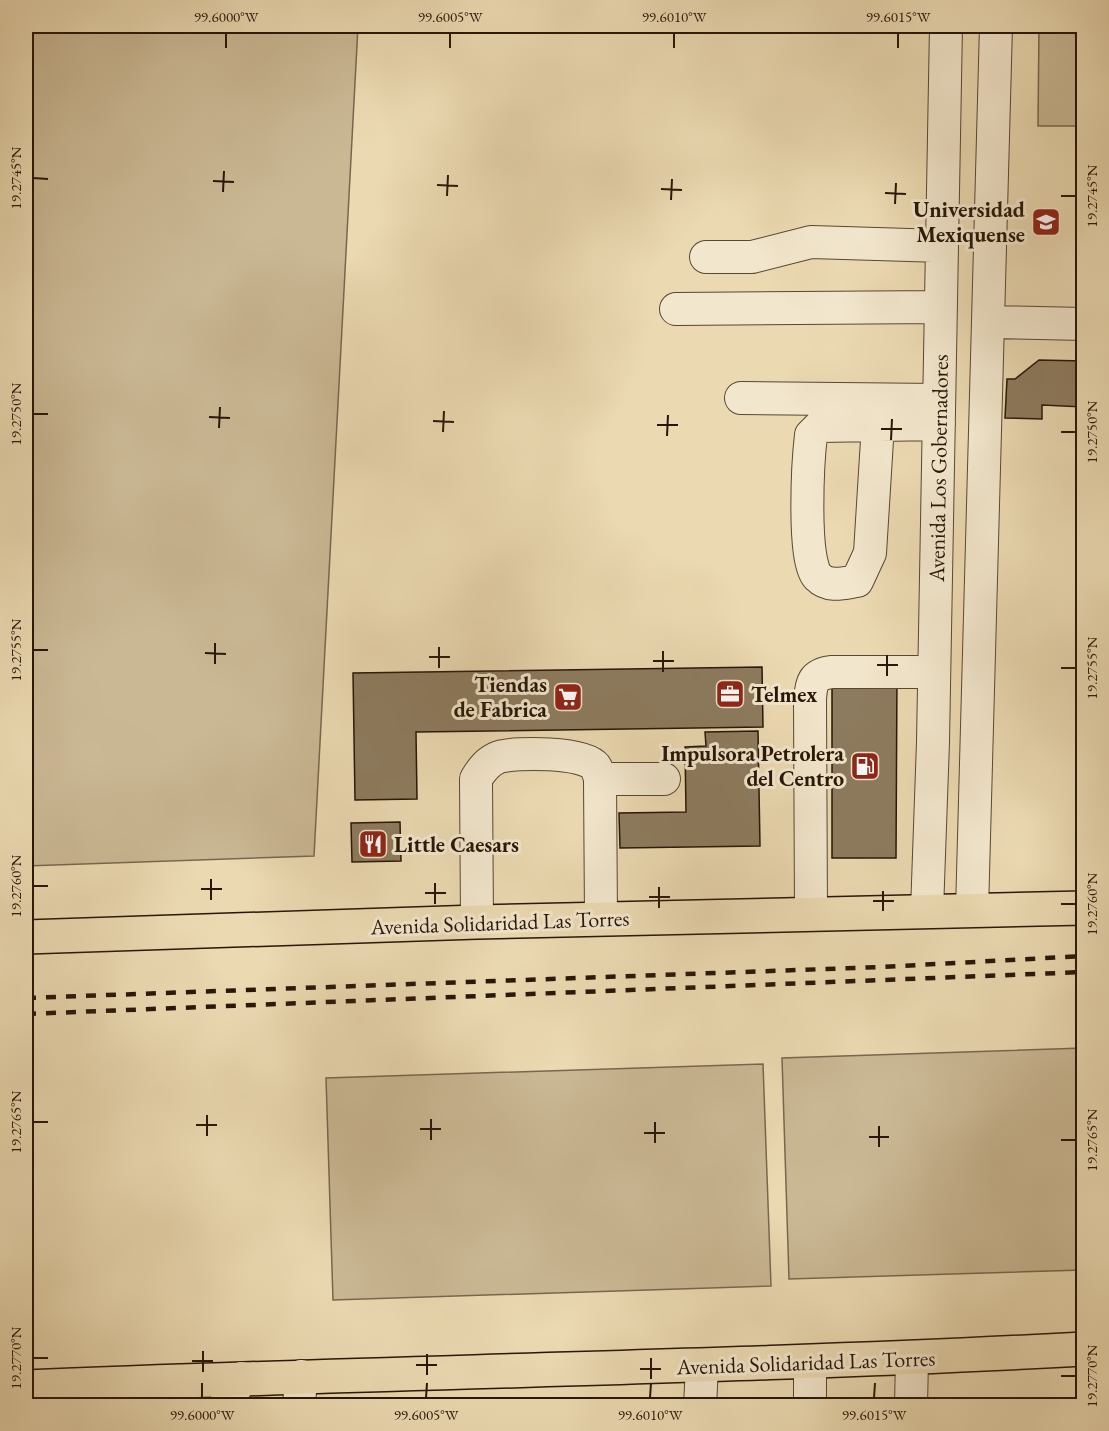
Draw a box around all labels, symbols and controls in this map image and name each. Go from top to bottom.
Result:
text: 99.6000°W [194,7,259,26]
text: 99.6005°W [418,7,483,26]
text: 99.6010°W [642,7,707,26]
text: 99.6015°W [866,7,931,26]
text: 19.2745°N [6,146,25,209]
text: 19.2745°N [1082,164,1101,227]
place label: Universidad Mexiquense [913,195,1025,249]
school or university icon: Universidad Mexiquense [1030,206,1062,238]
street label: Avenida Los Gobernadores [922,354,955,583]
text: 19.2750°N [6,382,25,445]
text: 19.2750°N [1082,400,1101,463]
text: 19.2755°N [6,618,25,681]
text: 19.2755°N [1082,636,1101,699]
place label: Tiendas de Fabrica [454,670,547,724]
office icon: Telmex [714,678,746,710]
place label: Telmex [751,680,817,709]
supermarket icon: Tiendas de Fabrica [552,681,584,713]
place label: Impulsora Petrolera del Centro [661,739,844,793]
fuel station icon: Impulsora Petrolera del Centro [849,750,881,782]
restaurant icon: Little Caesars [357,828,389,860]
place label: Little Caesars [394,830,519,859]
text: 19.2760°N [6,854,25,917]
text: 19.2760°N [1082,872,1101,935]
street label: Avenida Solidaridad Las Torres [369,903,630,942]
text: 19.2765°N [6,1090,25,1153]
text: 19.2765°N [1082,1108,1101,1171]
text: 19.2770°N [6,1326,25,1389]
street label: Avenida Solidaridad Las Torres [675,1343,936,1382]
text: 19.2770°N [1082,1344,1101,1407]
text: 99.6000°W [170,1405,235,1424]
text: 99.6005°W [394,1405,459,1424]
text: 99.6010°W [618,1405,683,1424]
text: 99.6015°W [842,1405,907,1424]

